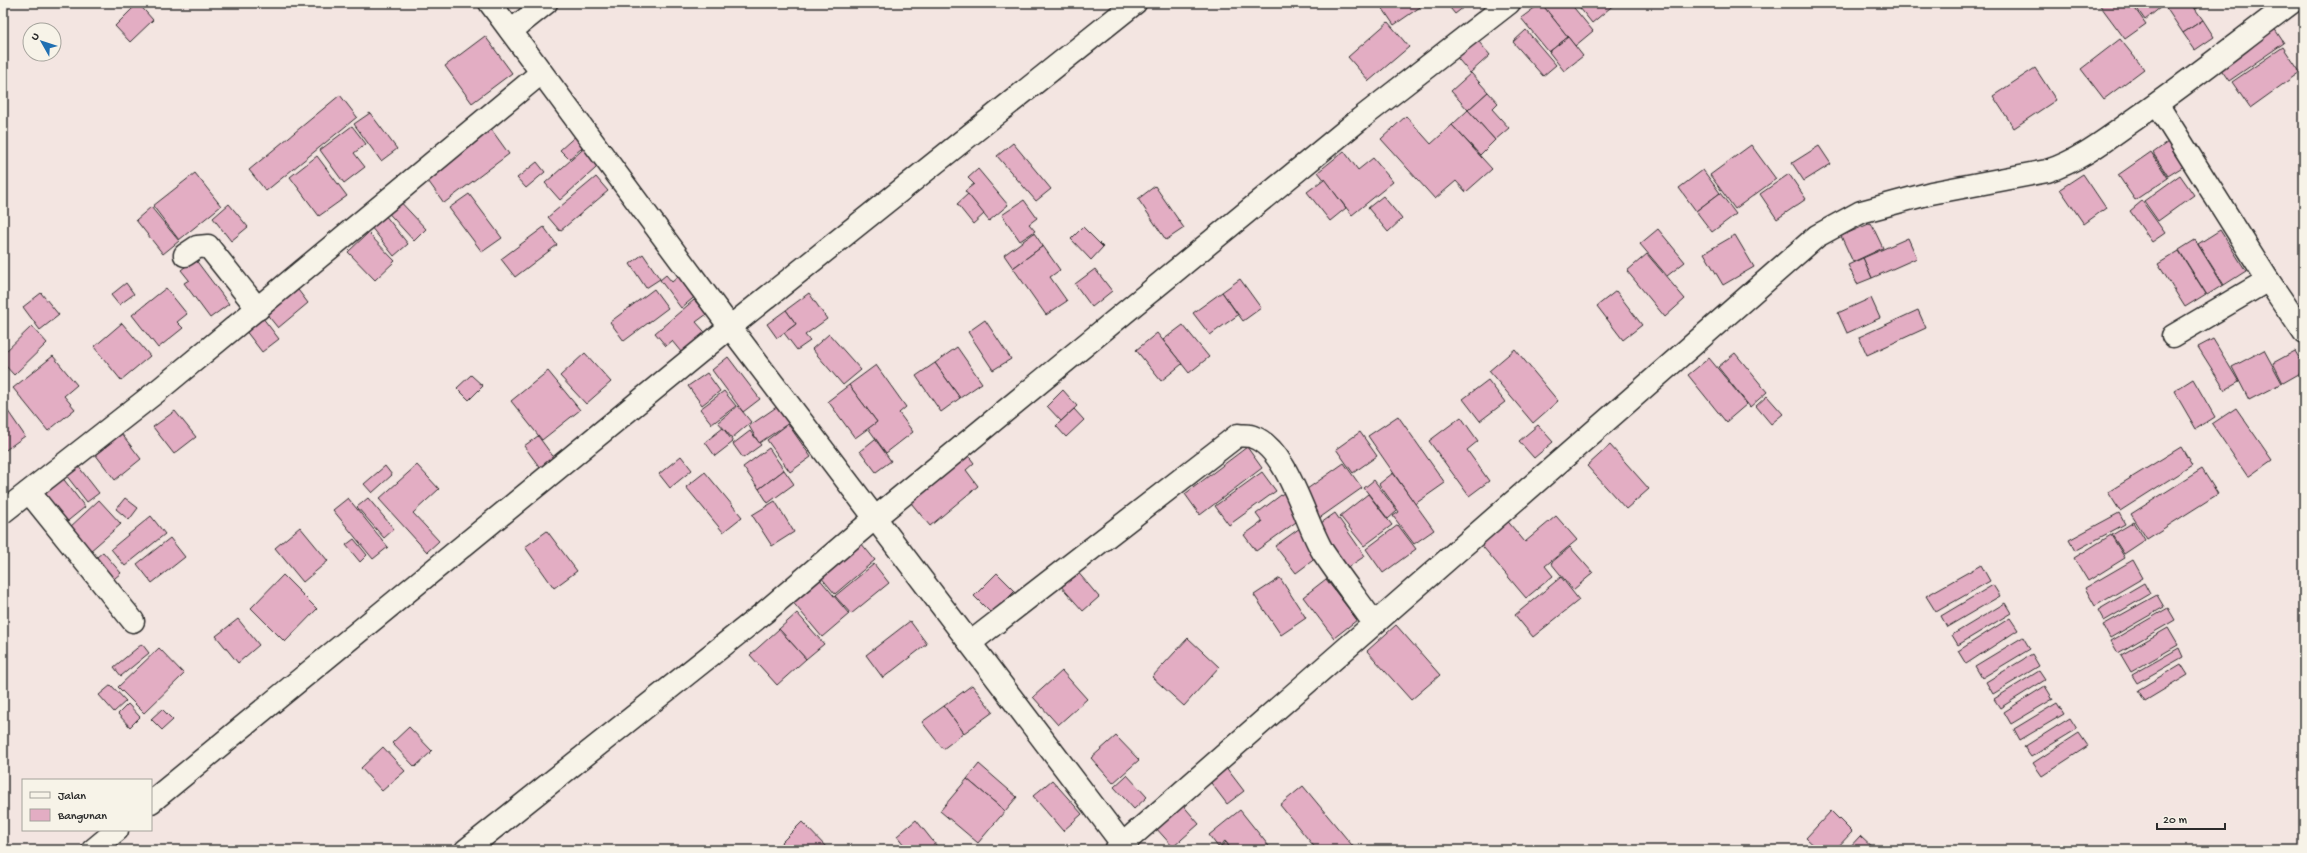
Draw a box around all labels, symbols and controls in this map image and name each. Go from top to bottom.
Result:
north arrow [22,22,62,62]
text: U [29,30,43,43]
legend [22,779,152,831]
text: Jalan [58,790,86,804]
scale bar [2157,805,2225,831]
text: Bangunan [57,810,107,824]
text: 20 m [2163,814,2188,828]

